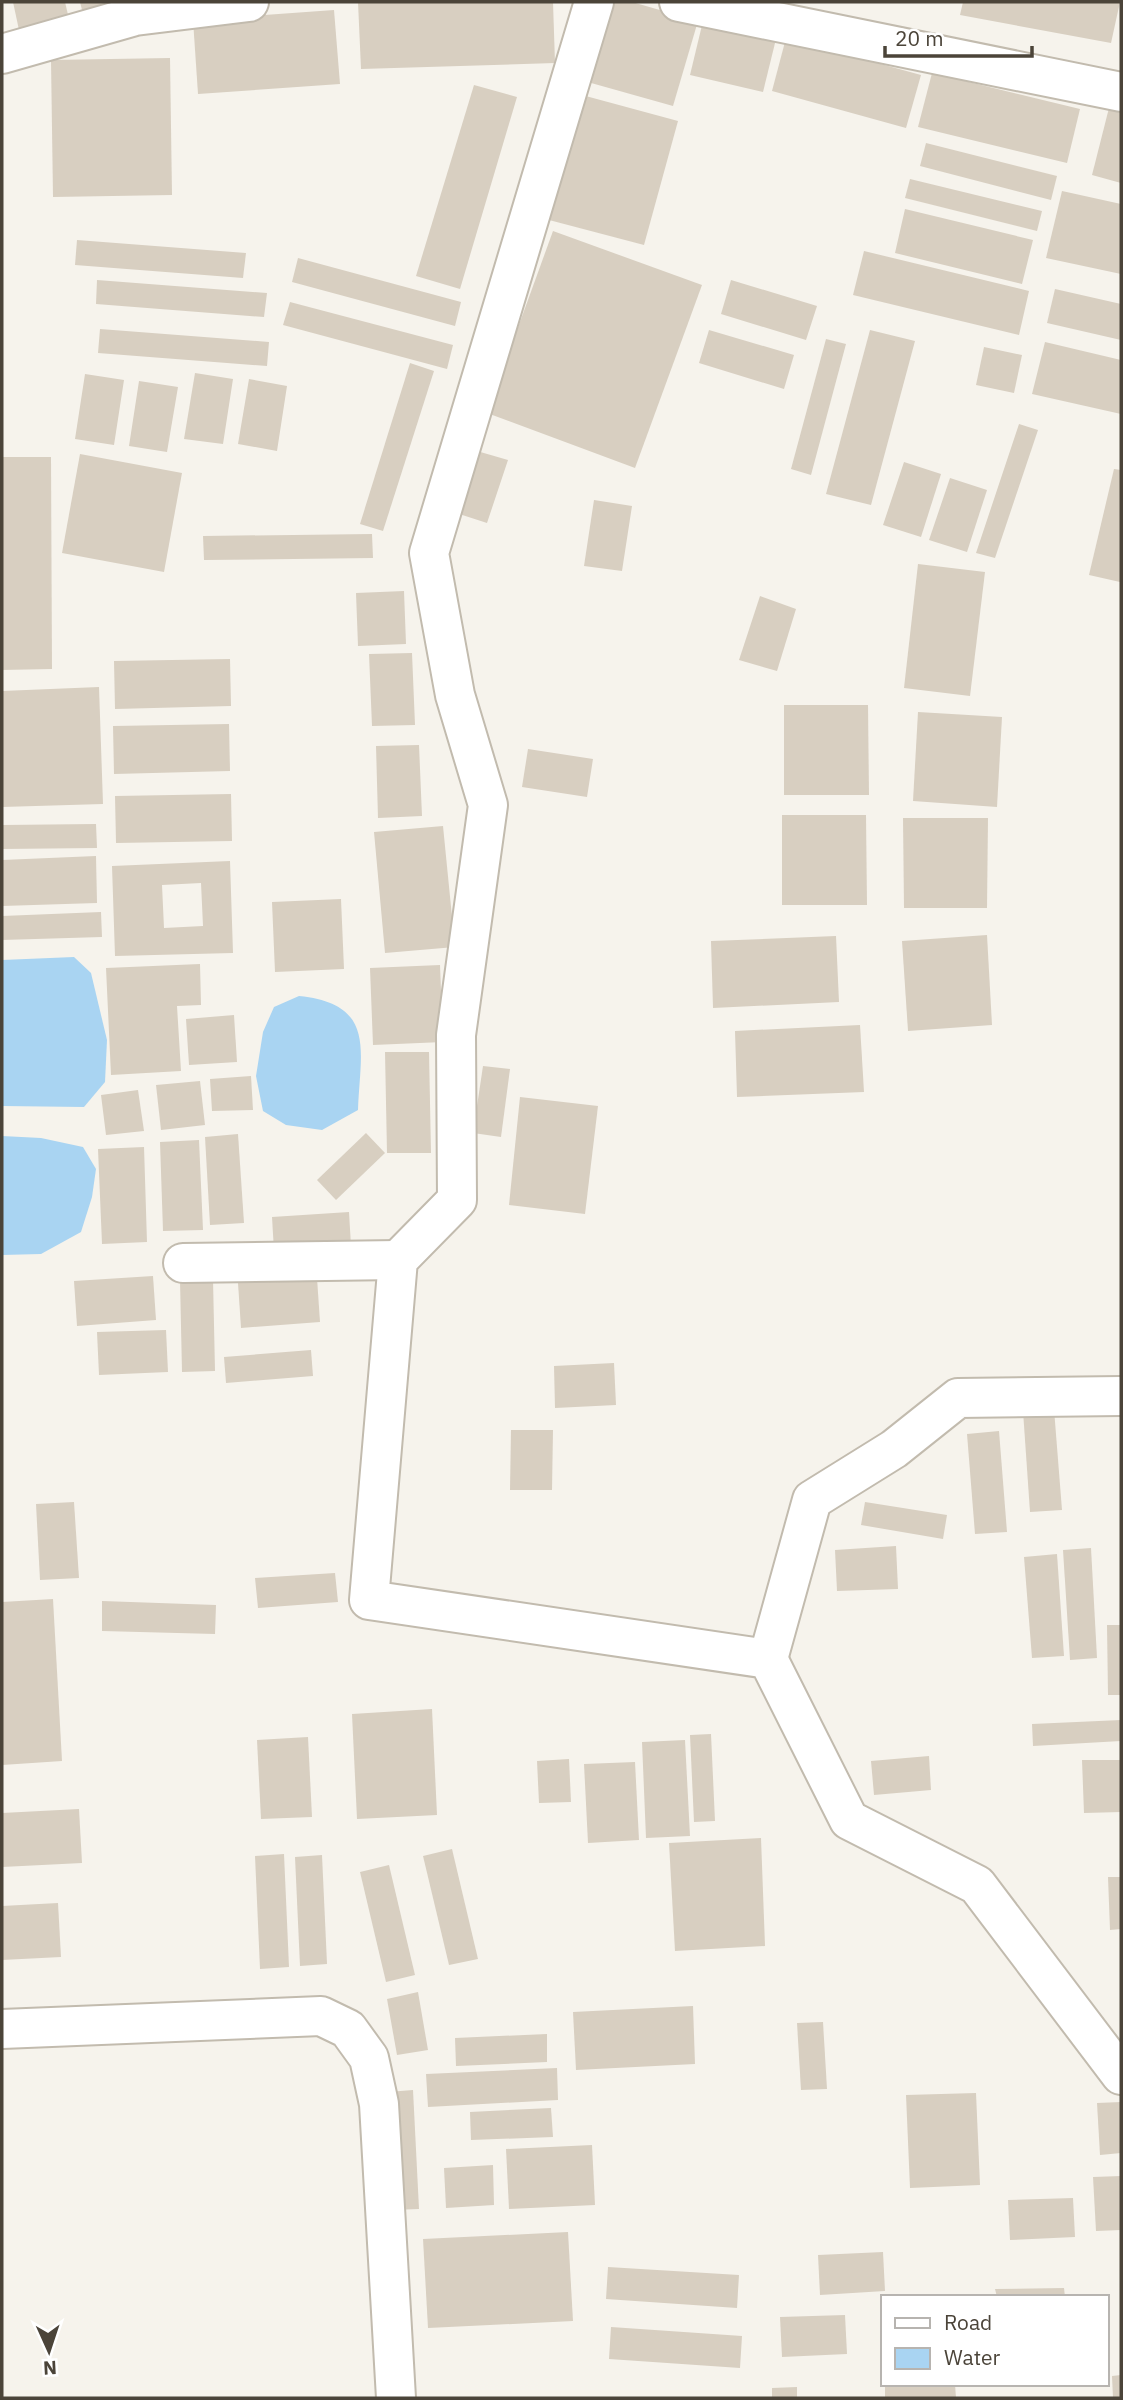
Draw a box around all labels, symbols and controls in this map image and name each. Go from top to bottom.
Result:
scale bar [885,14,1032,58]
text: 20 m [895,24,944,52]
legend [881,2295,1109,2386]
text: Road [944,2308,992,2336]
north arrow [14,2316,84,2386]
text: Water [944,2343,1001,2371]
text: N [42,2356,57,2380]

